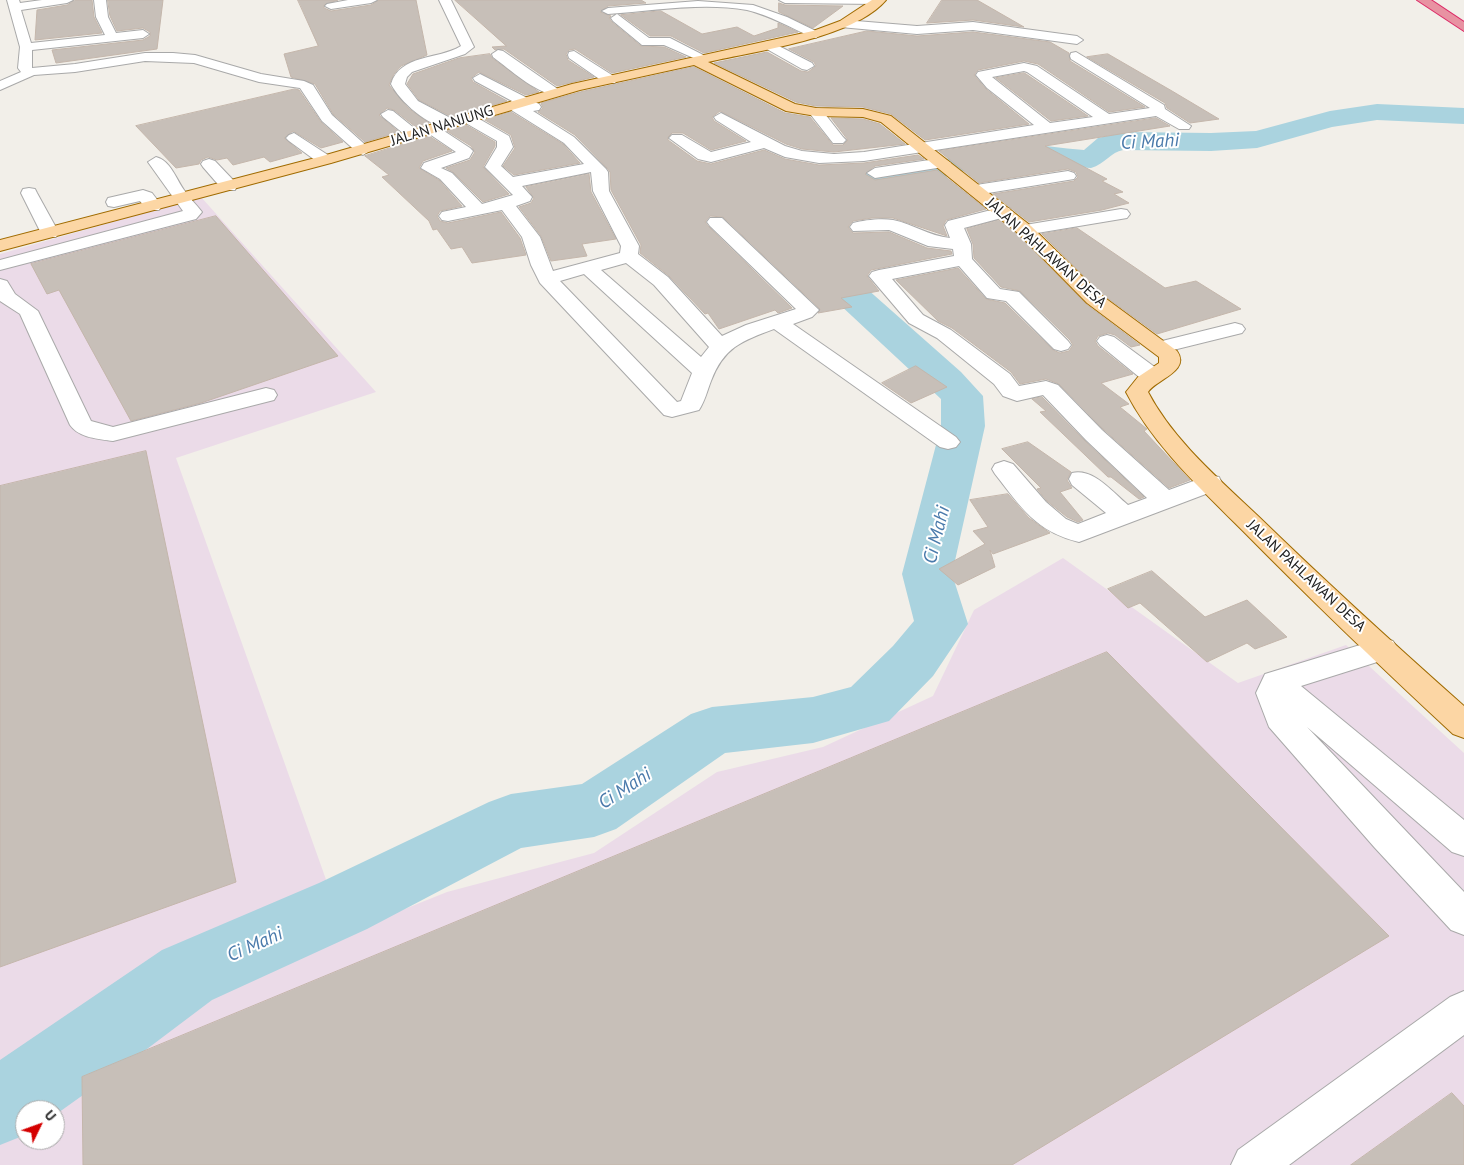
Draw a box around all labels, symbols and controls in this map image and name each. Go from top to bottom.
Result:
street label: JALAN NANJUNG [389,102,495,150]
water label: Ci Mahi [1120,129,1180,155]
street label: JALAN PAHLAWAN DESA [982,194,1110,312]
water label: Ci Mahi [919,504,955,566]
street label: JALAN PAHLAWAN DESA [1243,516,1369,636]
water label: Ci Mahi [594,764,656,814]
water label: Ci Mahi [224,923,286,967]
north arrow [15,1100,65,1150]
text: U [41,1106,60,1125]

